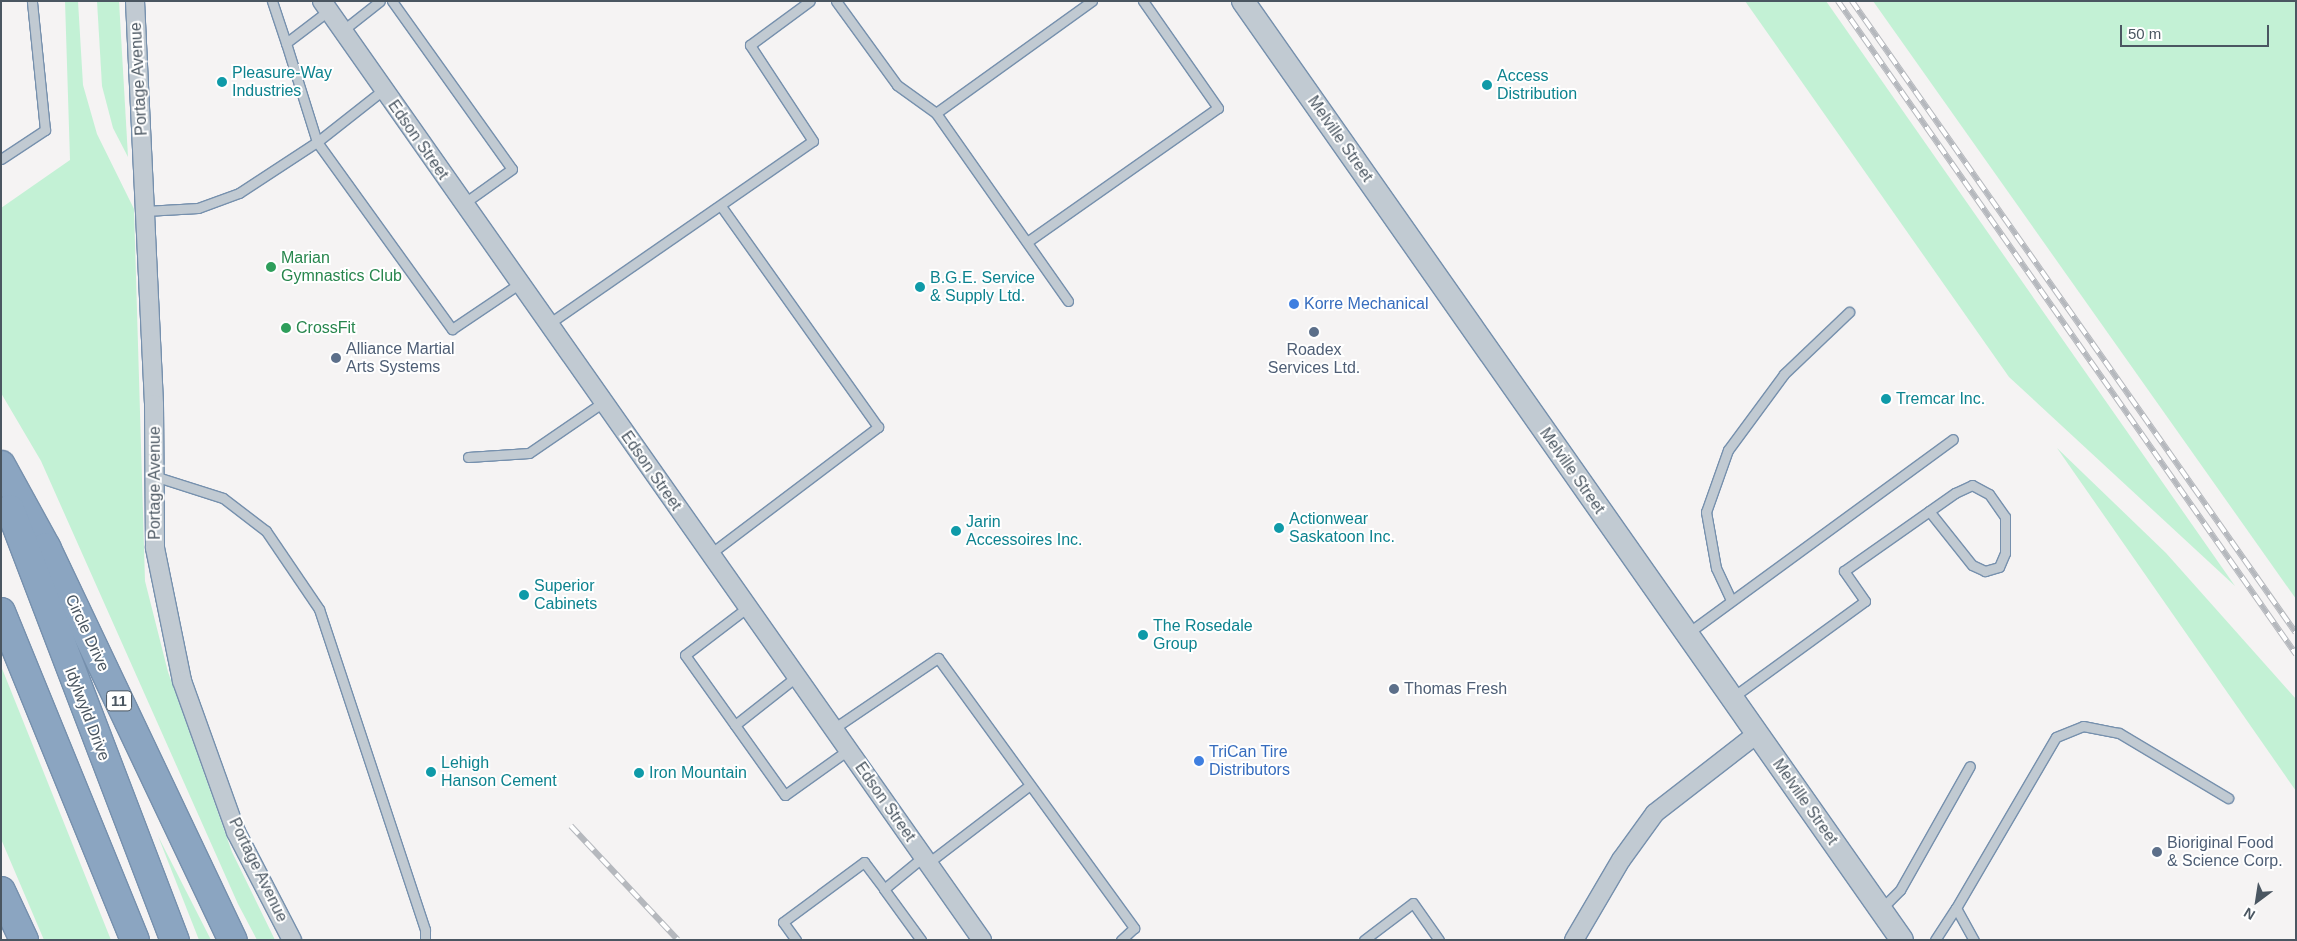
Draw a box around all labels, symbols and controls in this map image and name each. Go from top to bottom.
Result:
scale bar [2122,15,2271,47]
street label: Portage Avenue [126,21,152,137]
text: 50 m [2128,25,2161,42]
place label: Pleasure-Way Industries [232,63,332,101]
place label: Access Distribution [1497,66,1577,104]
marker: Pleasure-Way Industries [216,76,228,88]
marker: Access Distribution [1481,79,1493,91]
street label: Melville Street [1303,92,1377,186]
street label: Edson Street [384,97,452,183]
place label: Marian Gymnastics Club [281,248,402,286]
marker: Marian Gymnastics Club [265,261,277,273]
place label: B.G.E. Service & Supply Ltd. [930,268,1035,306]
marker: B.G.E. Service & Supply Ltd. [914,281,926,293]
place label: Korre Mechanical [1304,294,1428,314]
marker: Korre Mechanical [1288,298,1300,310]
place label: CrossFit [296,318,356,338]
marker: CrossFit [280,322,292,334]
marker: Roadex Services Ltd. [1308,326,1320,338]
place label: Alliance Martial Arts Systems [346,339,454,377]
place label: Roadex Services Ltd. [1268,340,1360,378]
marker: Alliance Martial Arts Systems [330,352,342,364]
place label: Tremcar Inc. [1896,389,1985,409]
marker: Tremcar Inc. [1880,393,1892,405]
street label: Melville Street [1535,424,1609,518]
street label: Portage Avenue [145,426,165,540]
street label: Edson Street [617,428,685,514]
place label: Actionwear Saskatoon Inc. [1289,509,1395,547]
place label: Jarin Accessoires Inc. [966,512,1082,550]
marker: Actionwear Saskatoon Inc. [1273,522,1285,534]
marker: Jarin Accessoires Inc. [950,525,962,537]
place label: Superior Cabinets [534,576,597,614]
marker: Superior Cabinets [518,589,530,601]
street label: Circle Drive [61,591,113,675]
place label: The Rosedale Group [1153,616,1253,654]
marker: The Rosedale Group [1137,629,1149,641]
street label: Idylwyld Drive [60,664,114,764]
place label: Thomas Fresh [1404,679,1507,699]
marker: Thomas Fresh [1388,683,1400,695]
road number: 11 [105,688,133,714]
place label: TriCan Tire Distributors [1209,742,1290,780]
place label: Lehigh Hanson Cement [441,753,557,791]
marker: TriCan Tire Distributors [1193,755,1205,767]
street label: Melville Street [1768,755,1842,849]
street label: Edson Street [851,759,919,845]
place label: Iron Mountain [649,763,747,783]
marker: Lehigh Hanson Cement [425,766,437,778]
marker: Iron Mountain [633,767,645,779]
street label: Portage Avenue [224,814,292,926]
place label: Bioriginal Food & Science Corp. [2167,833,2283,871]
marker: Bioriginal Food & Science Corp. [2151,846,2163,858]
north arrow [2232,876,2282,926]
text: N [2241,904,2258,923]

